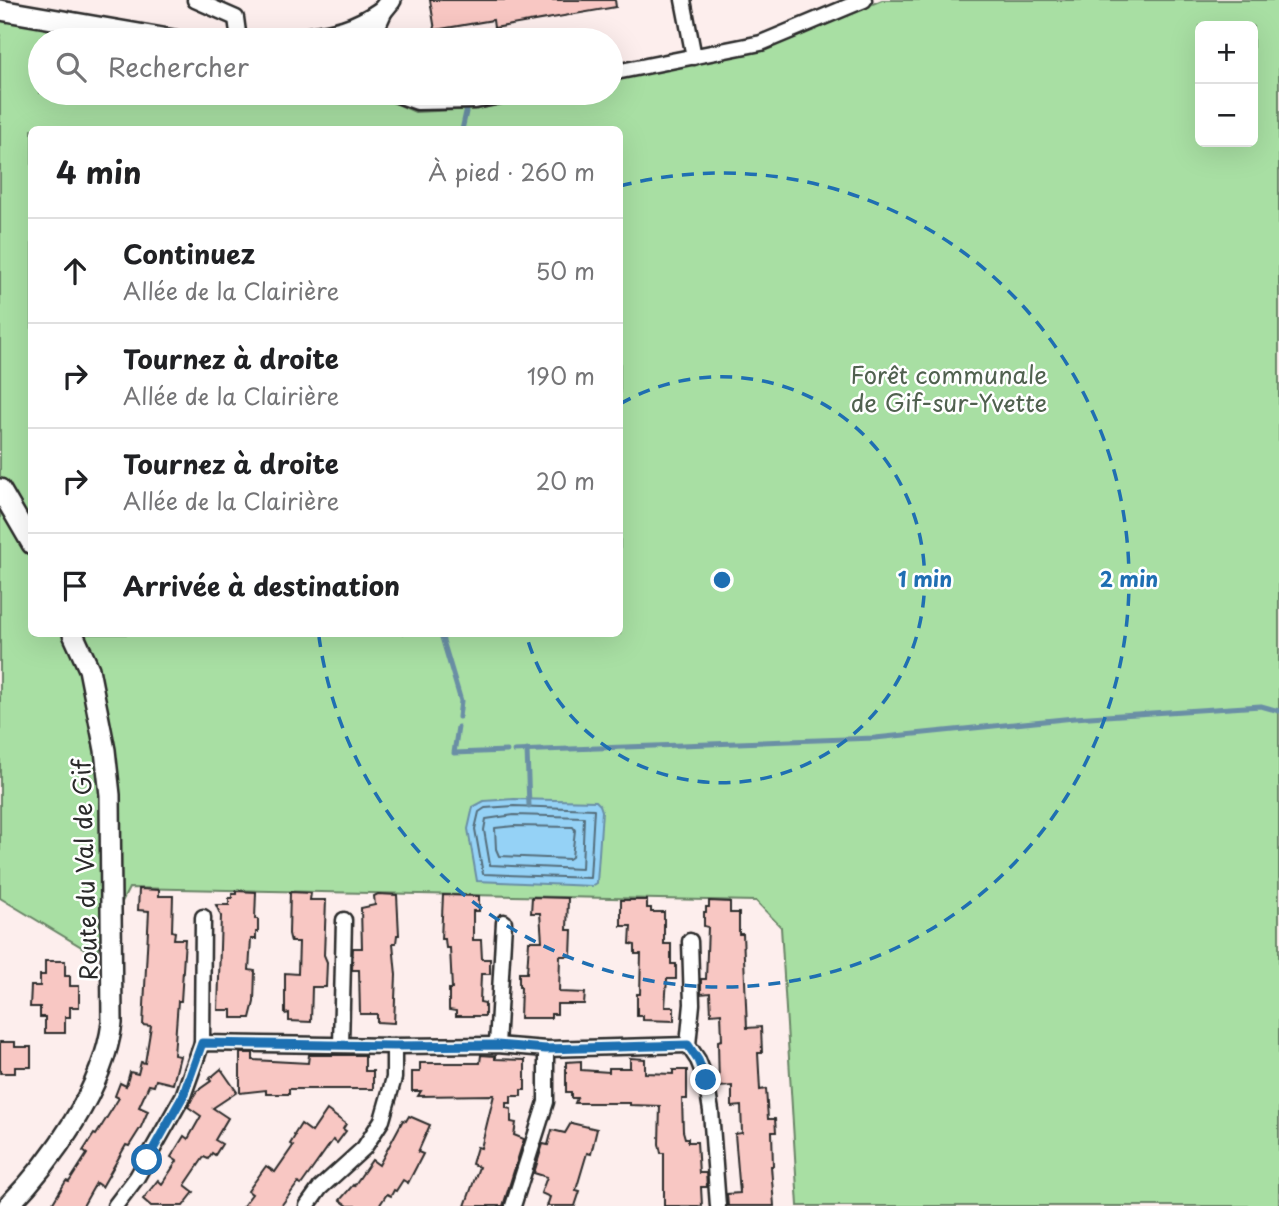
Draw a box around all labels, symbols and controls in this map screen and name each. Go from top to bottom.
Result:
map controls [1195,21,1258,147]
button: + [1195,21,1258,84]
search box [28,28,623,105]
text: Rechercher [108,47,249,86]
icon: search [52,48,90,86]
button: − [1195,84,1258,147]
text: 4 min [56,149,142,194]
text: À pied · 260 m [428,154,595,189]
text: Continuez [123,234,255,273]
icon: ahead [56,252,94,290]
text: 50 m [535,253,595,288]
text: Allée de la Clairière [123,273,339,308]
text: Tournez à droite [123,339,339,378]
park label: Forêt communale de Gif-sur-Yvette [850,356,1048,420]
icon: right [56,357,94,395]
text: 190 m [527,358,595,393]
text: Allée de la Clairière [123,378,339,413]
text: Tournez à droite [123,444,339,483]
icon: right [56,462,94,500]
text: 20 m [536,463,595,498]
text: Allée de la Clairière [123,483,339,518]
text: 1 min [898,562,952,594]
text: 2 min [1100,562,1158,594]
text: Arrivée à destination [123,566,400,605]
icon: arrive [56,567,94,605]
centre of rings [710,568,734,592]
street label: Route du Val de Gif [62,757,106,981]
route end [690,1064,721,1095]
route start [131,1144,162,1175]

